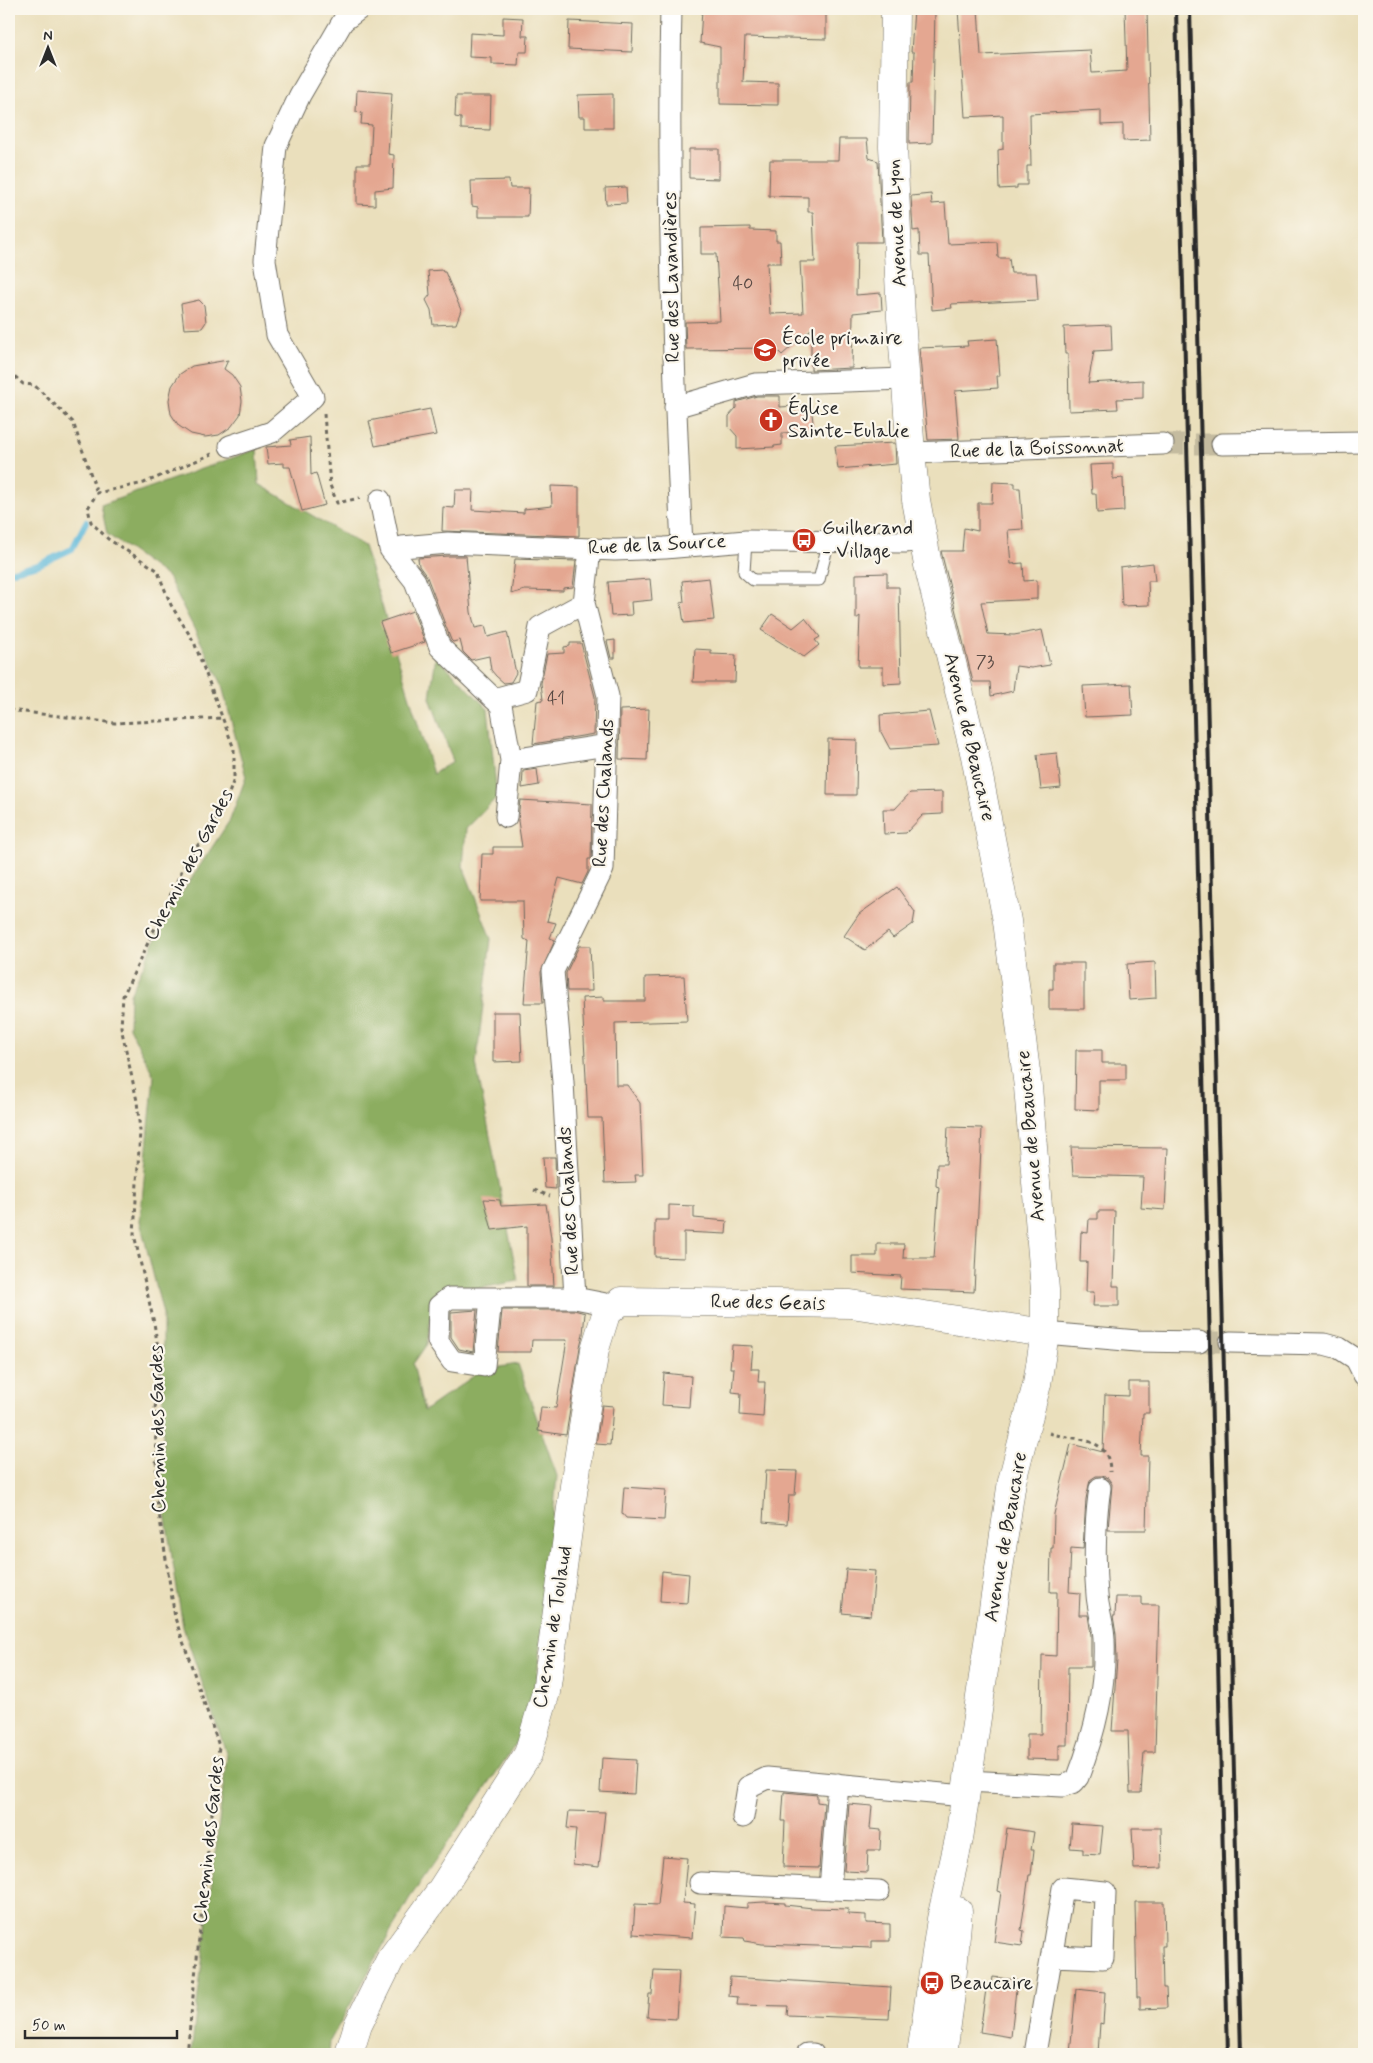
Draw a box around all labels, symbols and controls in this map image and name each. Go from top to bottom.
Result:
north arrow [22,22,72,72]
text: N [43,27,53,45]
street label: Avenue de Lyon [880,158,914,288]
street label: Rue des Lavandières [657,191,687,363]
house number: 40 [733,272,753,296]
place label: École primaire privée [782,325,902,375]
school or university icon: École primaire privée [752,337,778,363]
place label: Église Sainte-Eulalie [788,395,910,445]
church icon: Église Sainte-Eulalie [758,407,784,433]
street label: Rue de la Boissonnat [950,432,1124,466]
place label: Guilherand - Village [822,515,913,565]
bus stop icon: Guilherand - Village [791,527,817,553]
street label: Rue de la Source [587,528,727,562]
street label: Avenue de Beaucaire [936,650,1002,824]
house number: 73 [976,650,995,674]
house number: 41 [547,687,565,711]
street label: Rue des Chalands [587,718,621,868]
street label: Chemin des Gardes [138,784,241,946]
street label: Avenue de Beaucaire [1010,1049,1052,1223]
street label: Rue des Chalands [552,1126,586,1276]
street label: Rue des Geais [710,1289,826,1318]
street label: Chemin des Gardes [143,1344,173,1513]
street label: Avenue de Beaucaire [978,1450,1034,1624]
street label: Chemin de Toulaud [527,1544,579,1710]
street label: Chemin des Gardes [187,1755,231,1925]
bus stop icon: Beaucaire [919,1970,945,1996]
place label: Beaucaire [950,1970,1033,1997]
scale bar [25,2008,178,2040]
text: 50 m [32,2016,66,2036]

